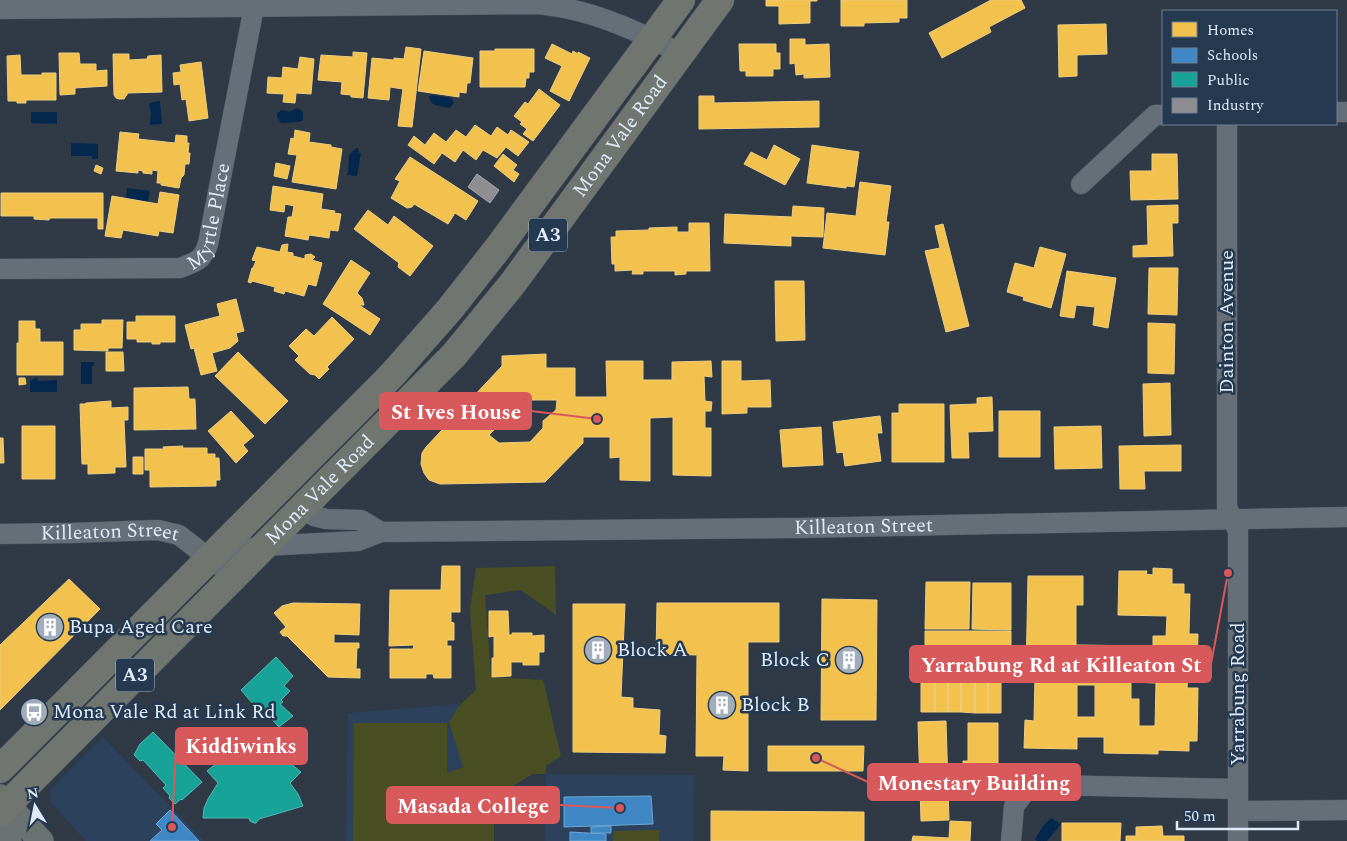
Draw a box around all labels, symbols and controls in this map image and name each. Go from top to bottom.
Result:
legend [1162,10,1337,125]
text: Homes [1207,19,1254,42]
text: Schools [1207,44,1258,67]
street label: Mona Vale Road [565,69,675,204]
text: Public [1207,69,1250,92]
text: Industry [1207,94,1264,117]
street label: Myrtle Place [181,160,238,278]
road number: A3 [529,218,567,252]
street label: Dainton Avenue [1212,250,1242,394]
callout: St Ives House [380,393,531,429]
text: St Ives House [391,397,521,429]
street label: Mona Vale Road [258,428,382,552]
street label: Killeaton Street [794,510,933,543]
street label: Killeaton Street [40,515,182,550]
building icon: Bupa Aged Care [35,612,65,642]
place label: Bupa Aged Care [69,612,213,642]
street label: Yarrabung Road [1223,622,1253,766]
building icon: Block A [583,635,613,665]
place label: Block A [617,635,687,665]
place label: Block C [760,645,830,675]
building icon: Block C [834,645,864,675]
callout: Yarrabung Rd at Killeaton St [910,646,1211,682]
text: Yarrabung Rd at Killeaton St [921,650,1201,682]
road number: A3 [116,658,154,692]
building icon: Block B [707,690,737,720]
place label: Block B [741,690,810,720]
bus stop icon: Mona Vale Rd at Link Rd [19,697,49,727]
place label: Mona Vale Rd at Link Rd [53,697,276,727]
callout: Kiddiwinks [176,728,307,764]
text: Kiddiwinks [185,731,297,763]
callout: Monestary Building [868,764,1080,800]
text: Monestary Building [878,768,1070,800]
north arrow [10,781,60,831]
text: N [25,782,40,805]
callout: Masada College [387,787,559,823]
text: Masada College [397,791,549,823]
scale bar [1177,798,1298,830]
text: 50 m [1184,805,1216,828]

